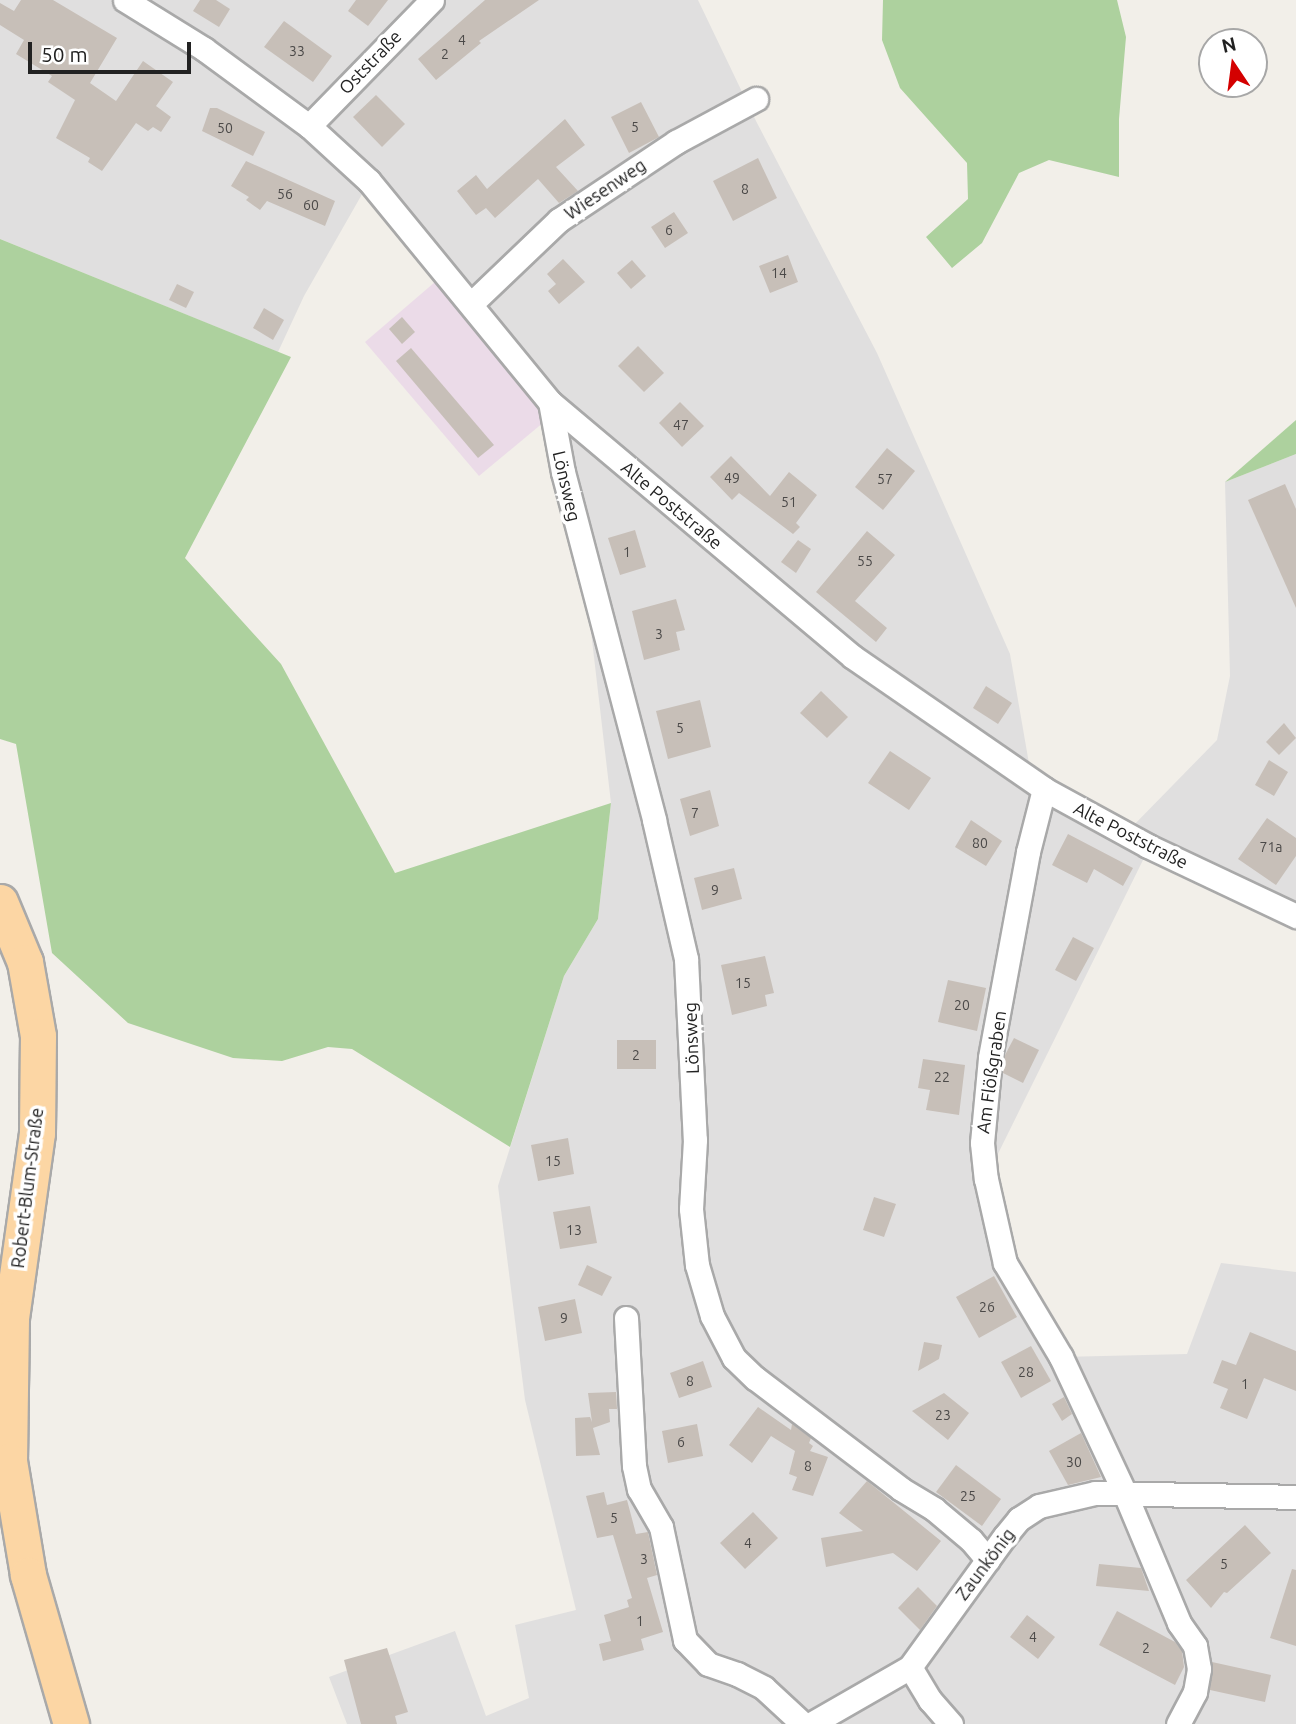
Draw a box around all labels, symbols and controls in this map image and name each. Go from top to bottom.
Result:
street label: Oststraße [334,26,406,98]
scale bar [32,28,194,72]
north arrow [1198,28,1268,98]
house number: 4 [458,32,466,48]
text: N [1219,32,1238,57]
text: 50 m [41,42,88,66]
house number: 33 [289,43,305,59]
house number: 2 [441,46,449,62]
house number: 5 [631,119,639,135]
house number: 50 [217,120,233,136]
street label: Wiesenweg [560,154,650,224]
house number: 8 [741,181,749,197]
house number: 56 [277,186,293,202]
house number: 60 [303,197,319,213]
house number: 6 [665,222,673,238]
house number: 14 [771,265,787,281]
house number: 47 [673,417,689,433]
street label: Lönsweg [548,448,586,524]
street label: Alte Poststraße [617,456,727,554]
house number: 49 [724,470,740,486]
house number: 57 [877,471,893,487]
house number: 51 [781,494,797,510]
house number: 1 [623,544,631,560]
house number: 55 [857,553,873,569]
house number: 3 [655,626,663,642]
house number: 5 [676,720,684,736]
street label: Alte Poststraße [1070,797,1192,873]
house number: 7 [691,805,699,821]
house number: 80 [972,835,988,851]
house number: 71a [1260,839,1282,855]
house number: 9 [711,882,719,898]
house number: 15 [735,975,751,991]
house number: 20 [954,997,970,1013]
street label: Lönsweg [679,1002,703,1074]
street label: Am Flößgraben [972,1009,1010,1135]
house number: 2 [632,1047,640,1063]
house number: 22 [934,1069,950,1085]
street label: Robert-Blum-Straße [6,1107,48,1269]
house number: 15 [545,1153,561,1169]
house number: 13 [566,1222,582,1238]
house number: 26 [979,1299,995,1315]
house number: 9 [560,1310,568,1326]
house number: 28 [1018,1364,1034,1380]
house number: 8 [686,1373,694,1389]
house number: 1 [1241,1376,1249,1392]
house number: 23 [935,1407,951,1423]
house number: 6 [677,1434,685,1450]
house number: 30 [1066,1454,1082,1470]
house number: 8 [804,1458,812,1474]
house number: 25 [960,1488,976,1504]
house number: 5 [610,1510,618,1526]
street label: Zaunkönig [951,1524,1019,1604]
house number: 4 [744,1535,752,1551]
house number: 3 [640,1551,648,1567]
house number: 5 [1220,1556,1228,1572]
house number: 1 [636,1613,644,1629]
house number: 4 [1029,1629,1037,1645]
house number: 2 [1142,1640,1150,1656]

